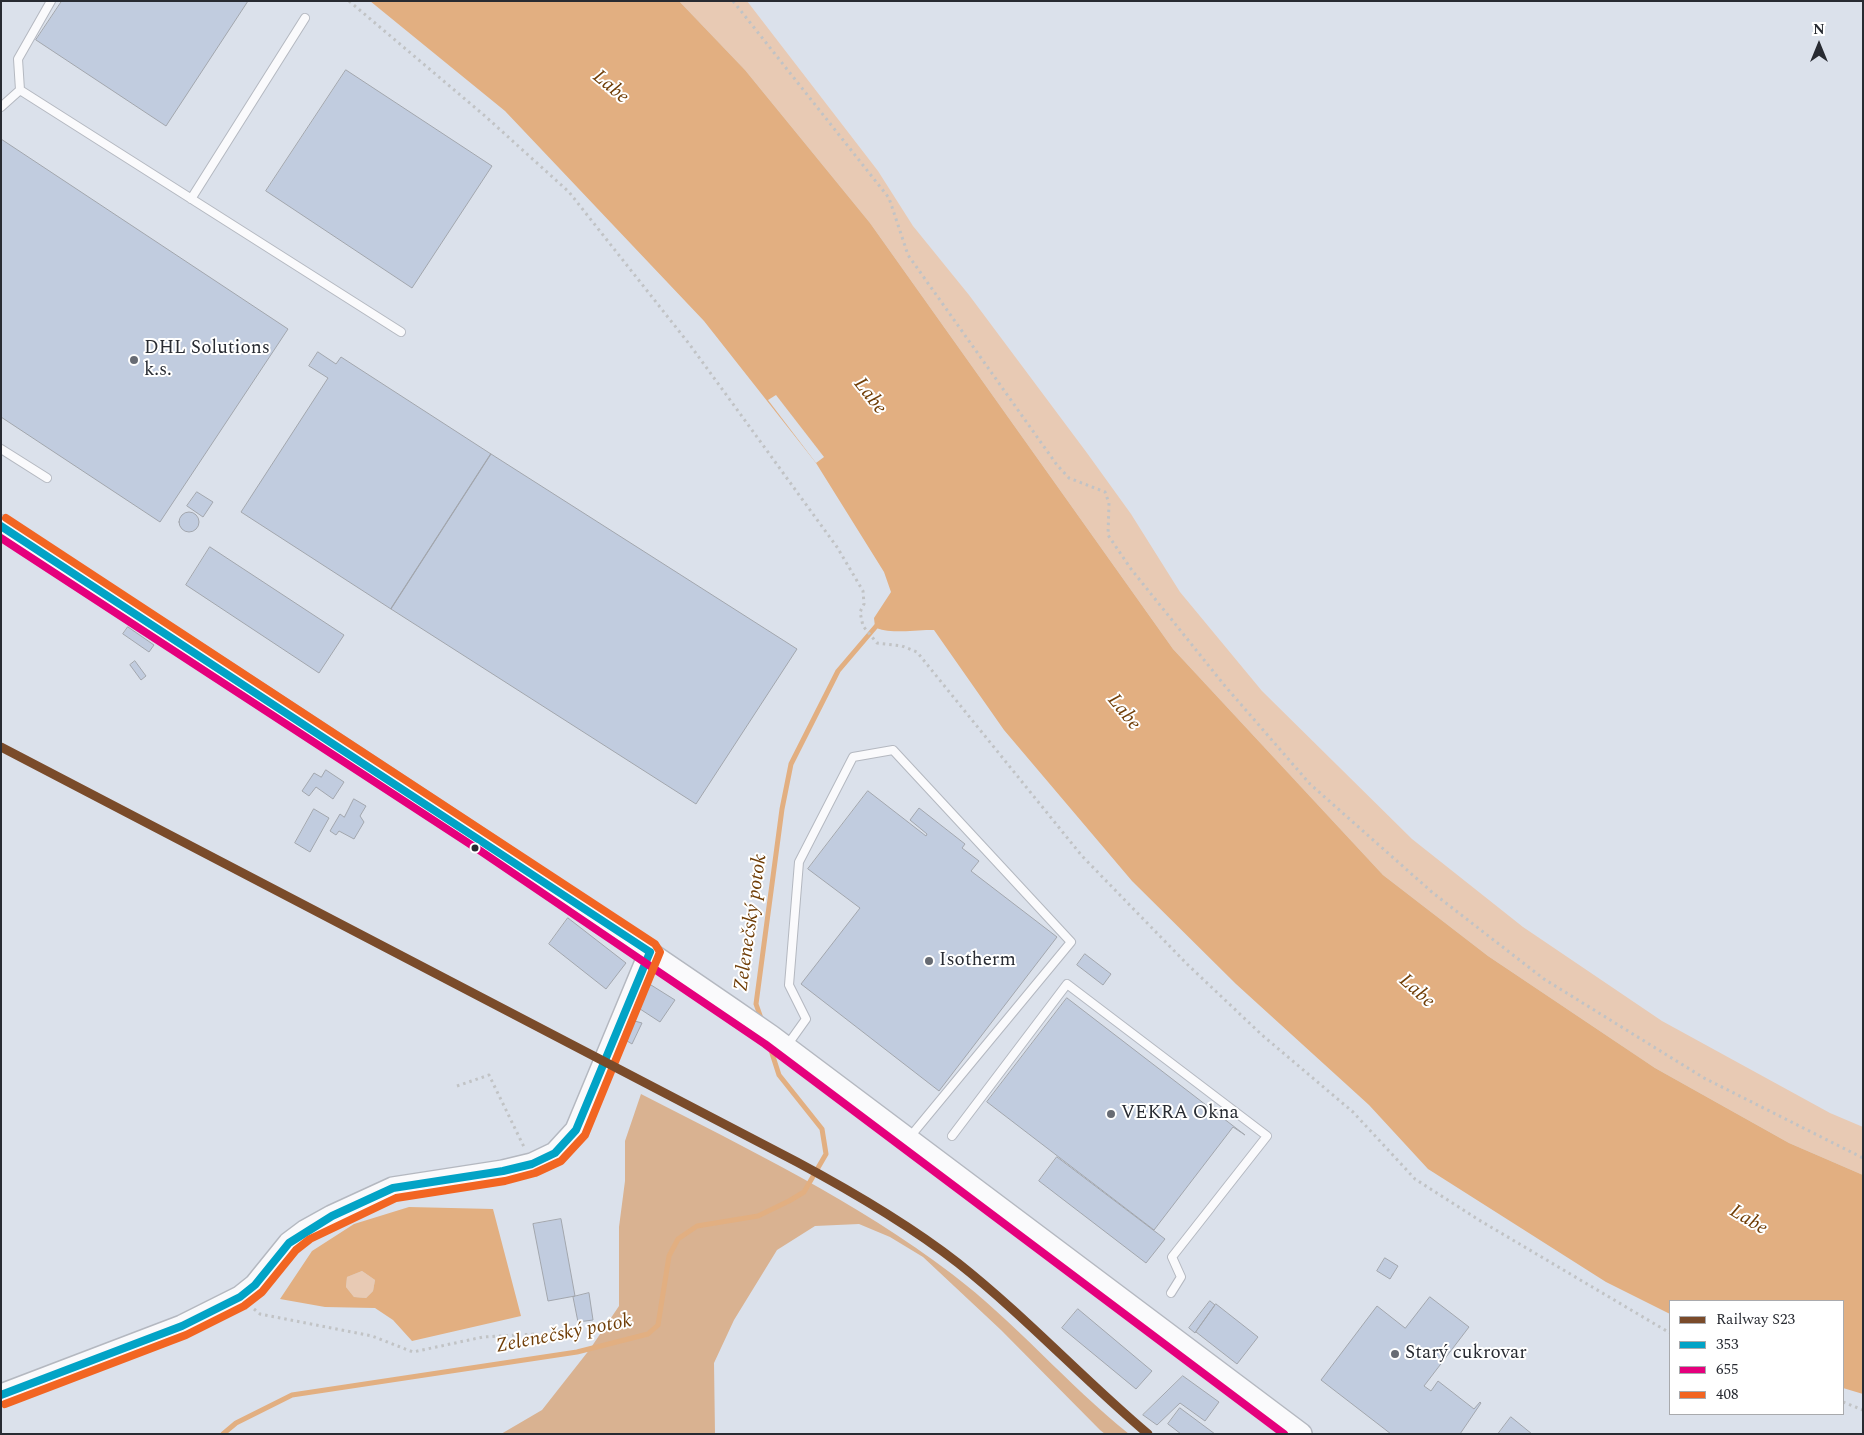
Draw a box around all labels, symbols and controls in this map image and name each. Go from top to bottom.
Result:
text: N [1813,19,1825,40]
north arrow [1794,20,1844,70]
water label: Labe [587,66,633,110]
place label: DHL Solutions k.s. [144,338,270,382]
marker: DHL Solutions k.s. [128,354,140,366]
water label: Labe [847,374,891,420]
water label: Labe [1101,690,1145,736]
unlabelled marker [470,843,480,853]
water label: Zelenečský potok [730,853,774,993]
place label: Isotherm [939,950,1016,972]
marker: Isotherm [923,955,935,967]
water label: Labe [1393,970,1439,1014]
place label: VEKRA Okna [1121,1103,1239,1125]
marker: VEKRA Okna [1105,1108,1117,1120]
water label: Labe [1725,1200,1771,1242]
legend [1669,1300,1844,1415]
text: Railway S23 [1716,1308,1795,1331]
water label: Zelenečský potok [494,1310,634,1360]
text: 353 [1716,1333,1739,1356]
place label: Starý cukrovar [1405,1343,1527,1365]
marker: Starý cukrovar [1389,1348,1401,1360]
text: 655 [1716,1358,1739,1381]
text: 408 [1716,1383,1739,1406]

